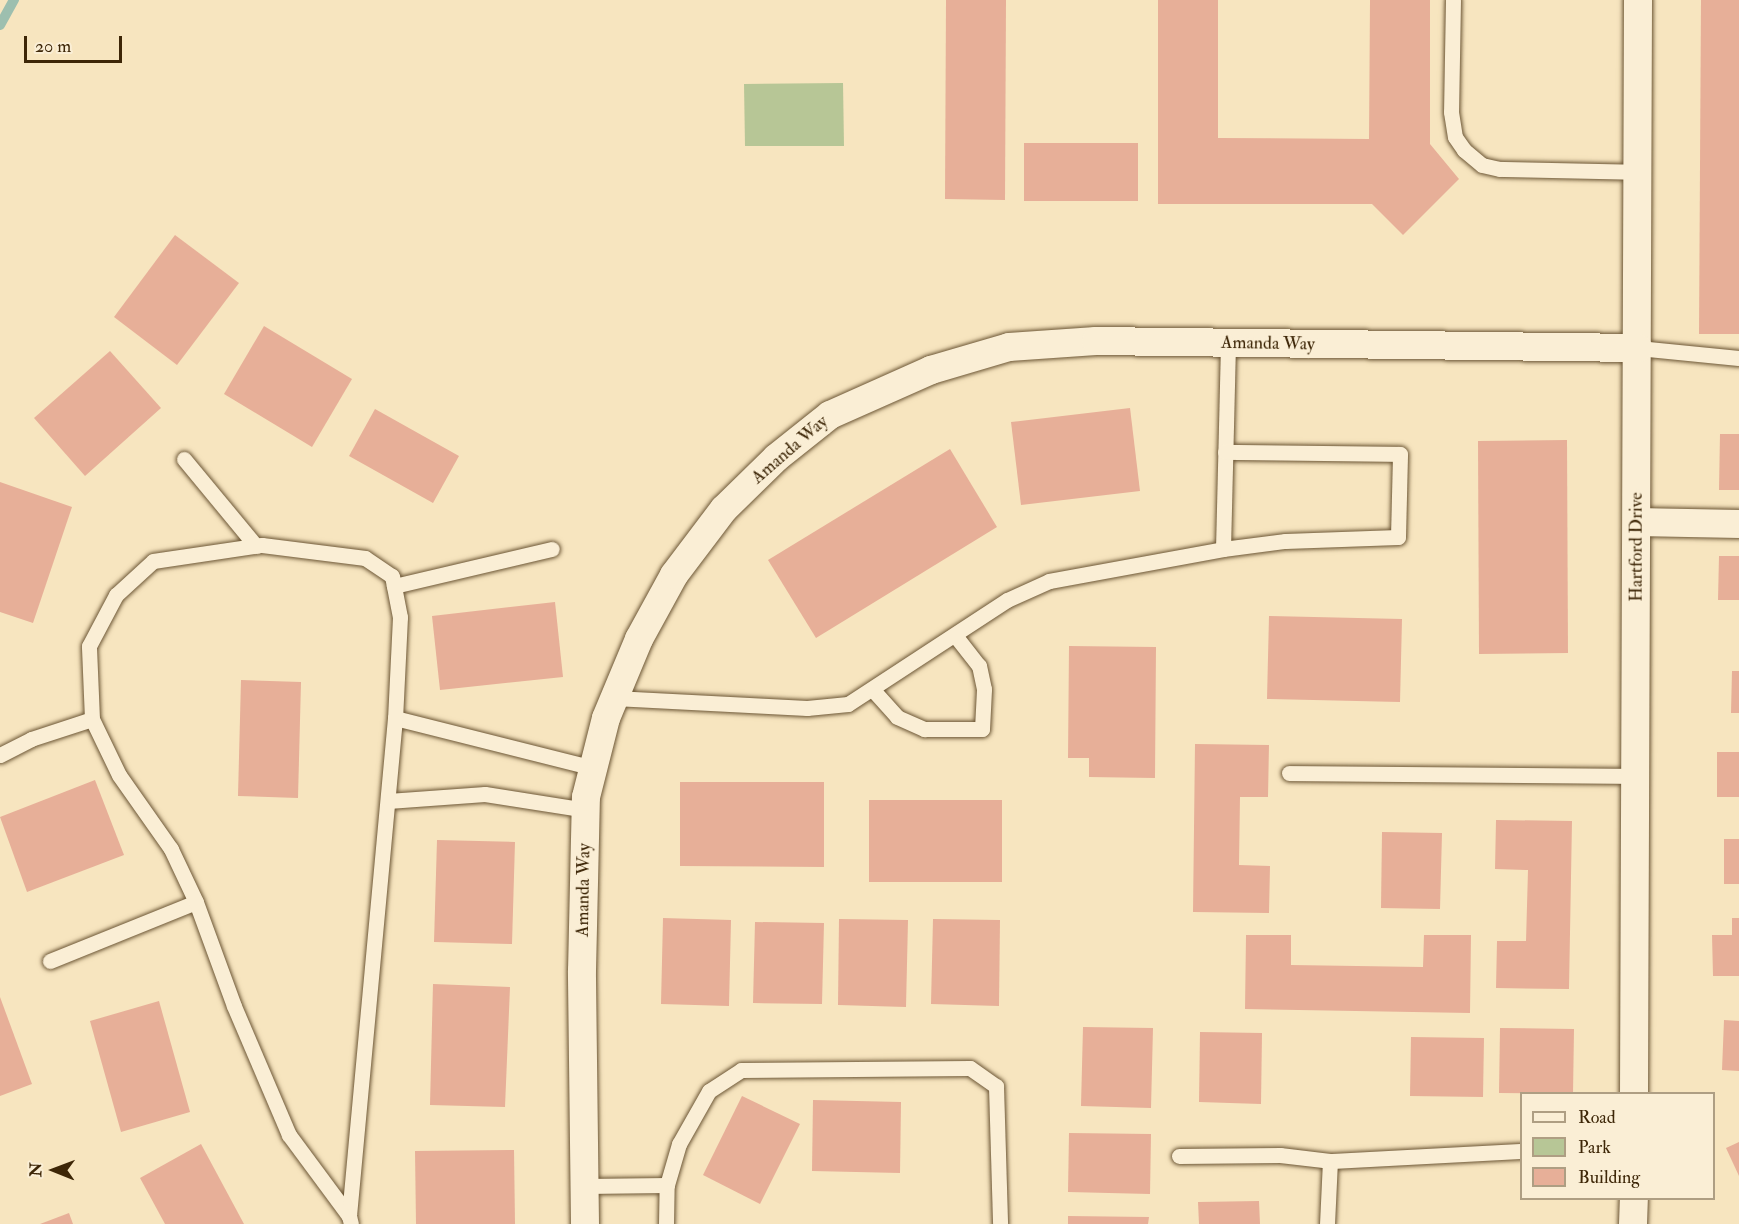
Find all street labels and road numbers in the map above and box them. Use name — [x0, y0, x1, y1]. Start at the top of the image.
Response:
street label: Amanda Way — [1221, 332, 1315, 356]
street label: Amanda Way — [747, 411, 833, 489]
street label: Hartford Drive — [1626, 492, 1648, 602]
street label: Amanda Way — [572, 843, 596, 937]

